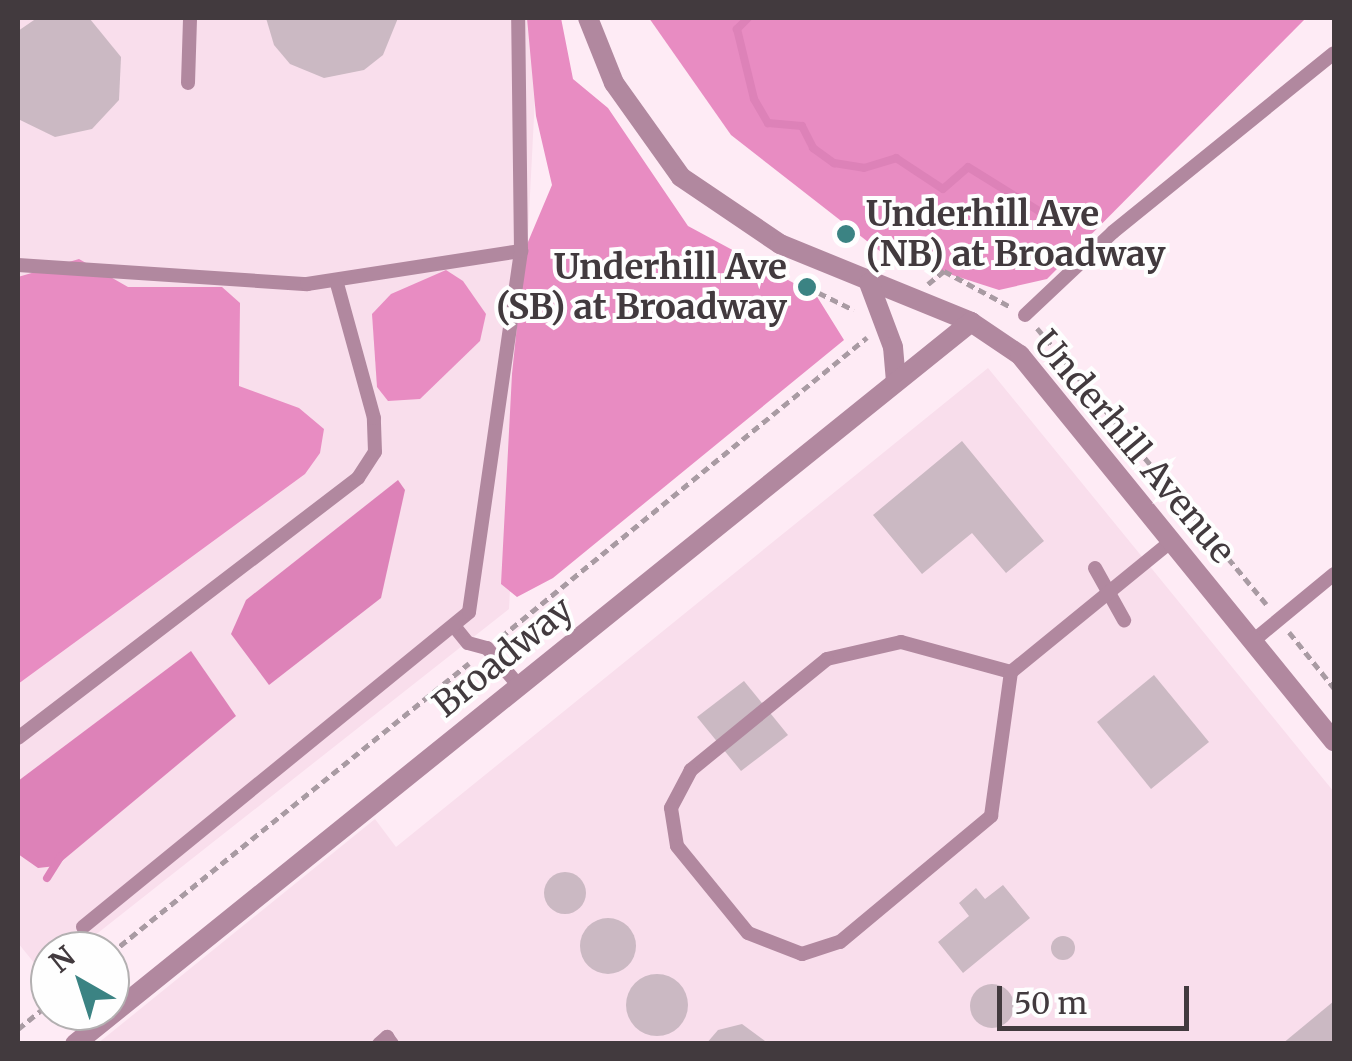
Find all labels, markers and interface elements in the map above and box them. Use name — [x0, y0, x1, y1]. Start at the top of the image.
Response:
place label: Underhill Ave (NB) at Broadway — [866, 193, 1166, 275]
marker: Underhill Ave (NB) at Broadway — [835, 223, 857, 245]
place label: Underhill Ave (SB) at Broadway — [496, 246, 787, 328]
marker: Underhill Ave (SB) at Broadway — [796, 276, 818, 298]
street label: Underhill Avenue — [1025, 322, 1243, 572]
street label: Broadway — [425, 588, 581, 726]
north arrow — [30, 931, 130, 1031]
text: N — [42, 938, 82, 980]
scale bar — [1002, 966, 1194, 1028]
text: 50 m — [1014, 984, 1087, 1022]

